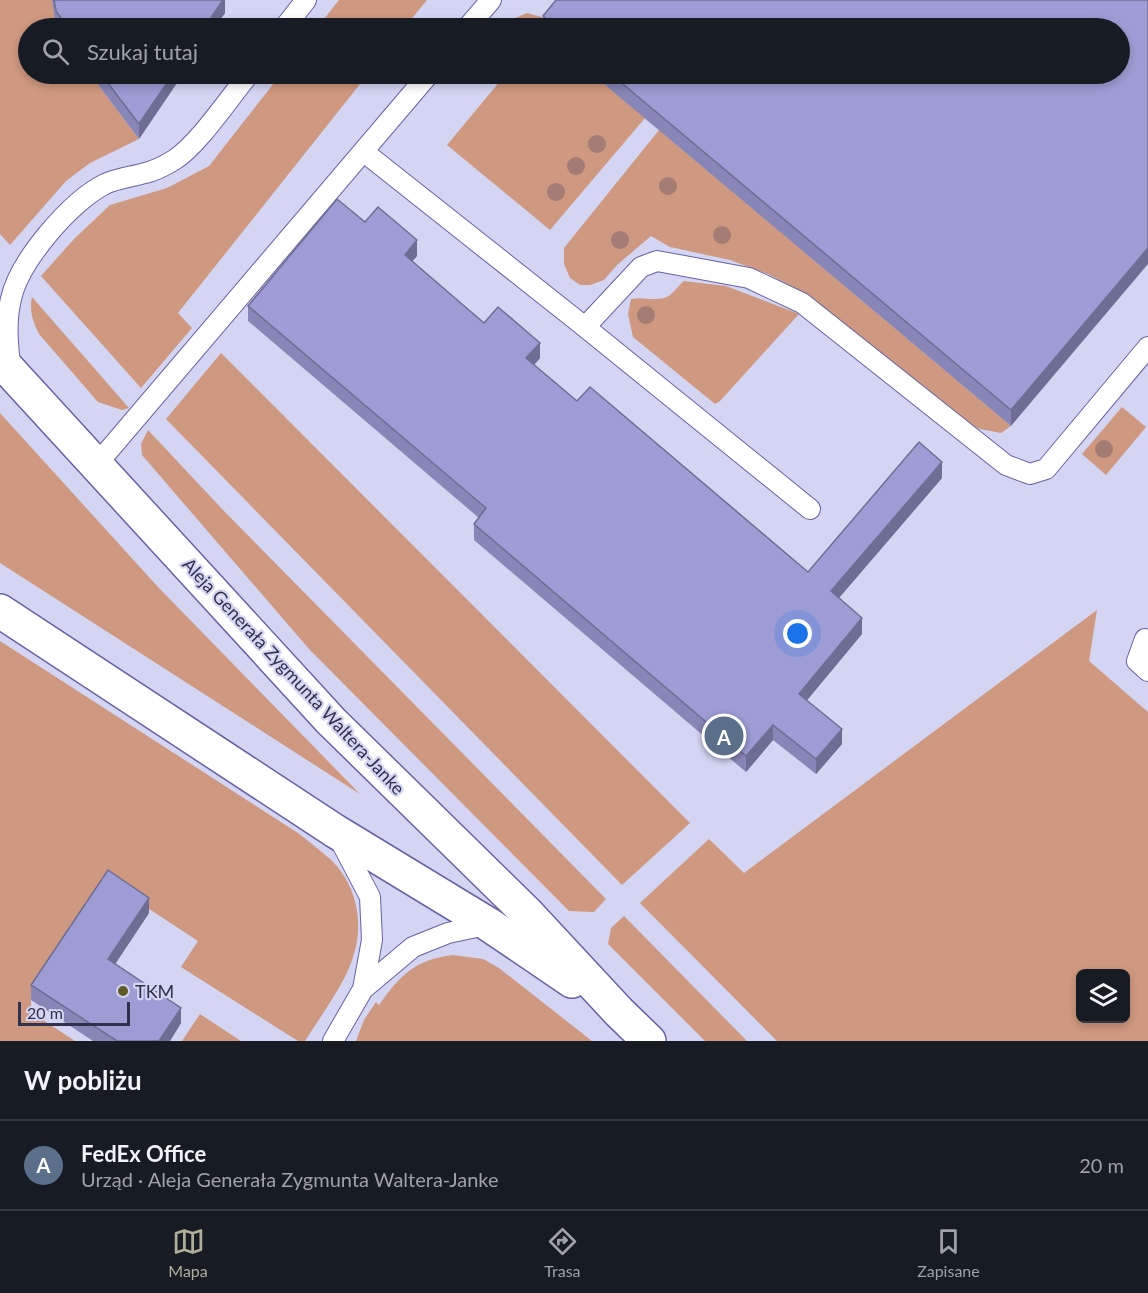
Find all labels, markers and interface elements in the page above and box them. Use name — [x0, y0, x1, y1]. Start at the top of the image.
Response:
search box — [18, 18, 1130, 84]
icon: search — [39, 35, 72, 68]
text: Szukaj tutaj — [87, 38, 198, 65]
street label: Aleja Generała Zygmunta Waltera-Janke — [178, 553, 410, 799]
your location — [783, 619, 812, 648]
pin: A — [704, 714, 744, 758]
map controls — [1076, 969, 1130, 1023]
button: layers — [1076, 969, 1130, 1023]
place label: TKM — [135, 980, 174, 1002]
marker: TKM — [116, 984, 130, 998]
scale bar — [18, 999, 130, 1026]
text: 20 m — [27, 1003, 63, 1022]
text: W pobliżu — [24, 1064, 142, 1096]
text: FedEx Office — [81, 1140, 206, 1167]
text: A — [37, 1153, 50, 1177]
text: 20 m — [1079, 1153, 1124, 1177]
text: Urząd · Aleja Generała Zygmunta Waltera-Janke — [81, 1167, 498, 1191]
tab: Mapa — [168, 1225, 208, 1280]
tab: Trasa — [544, 1225, 581, 1280]
tab: Zapisane — [917, 1225, 980, 1280]

